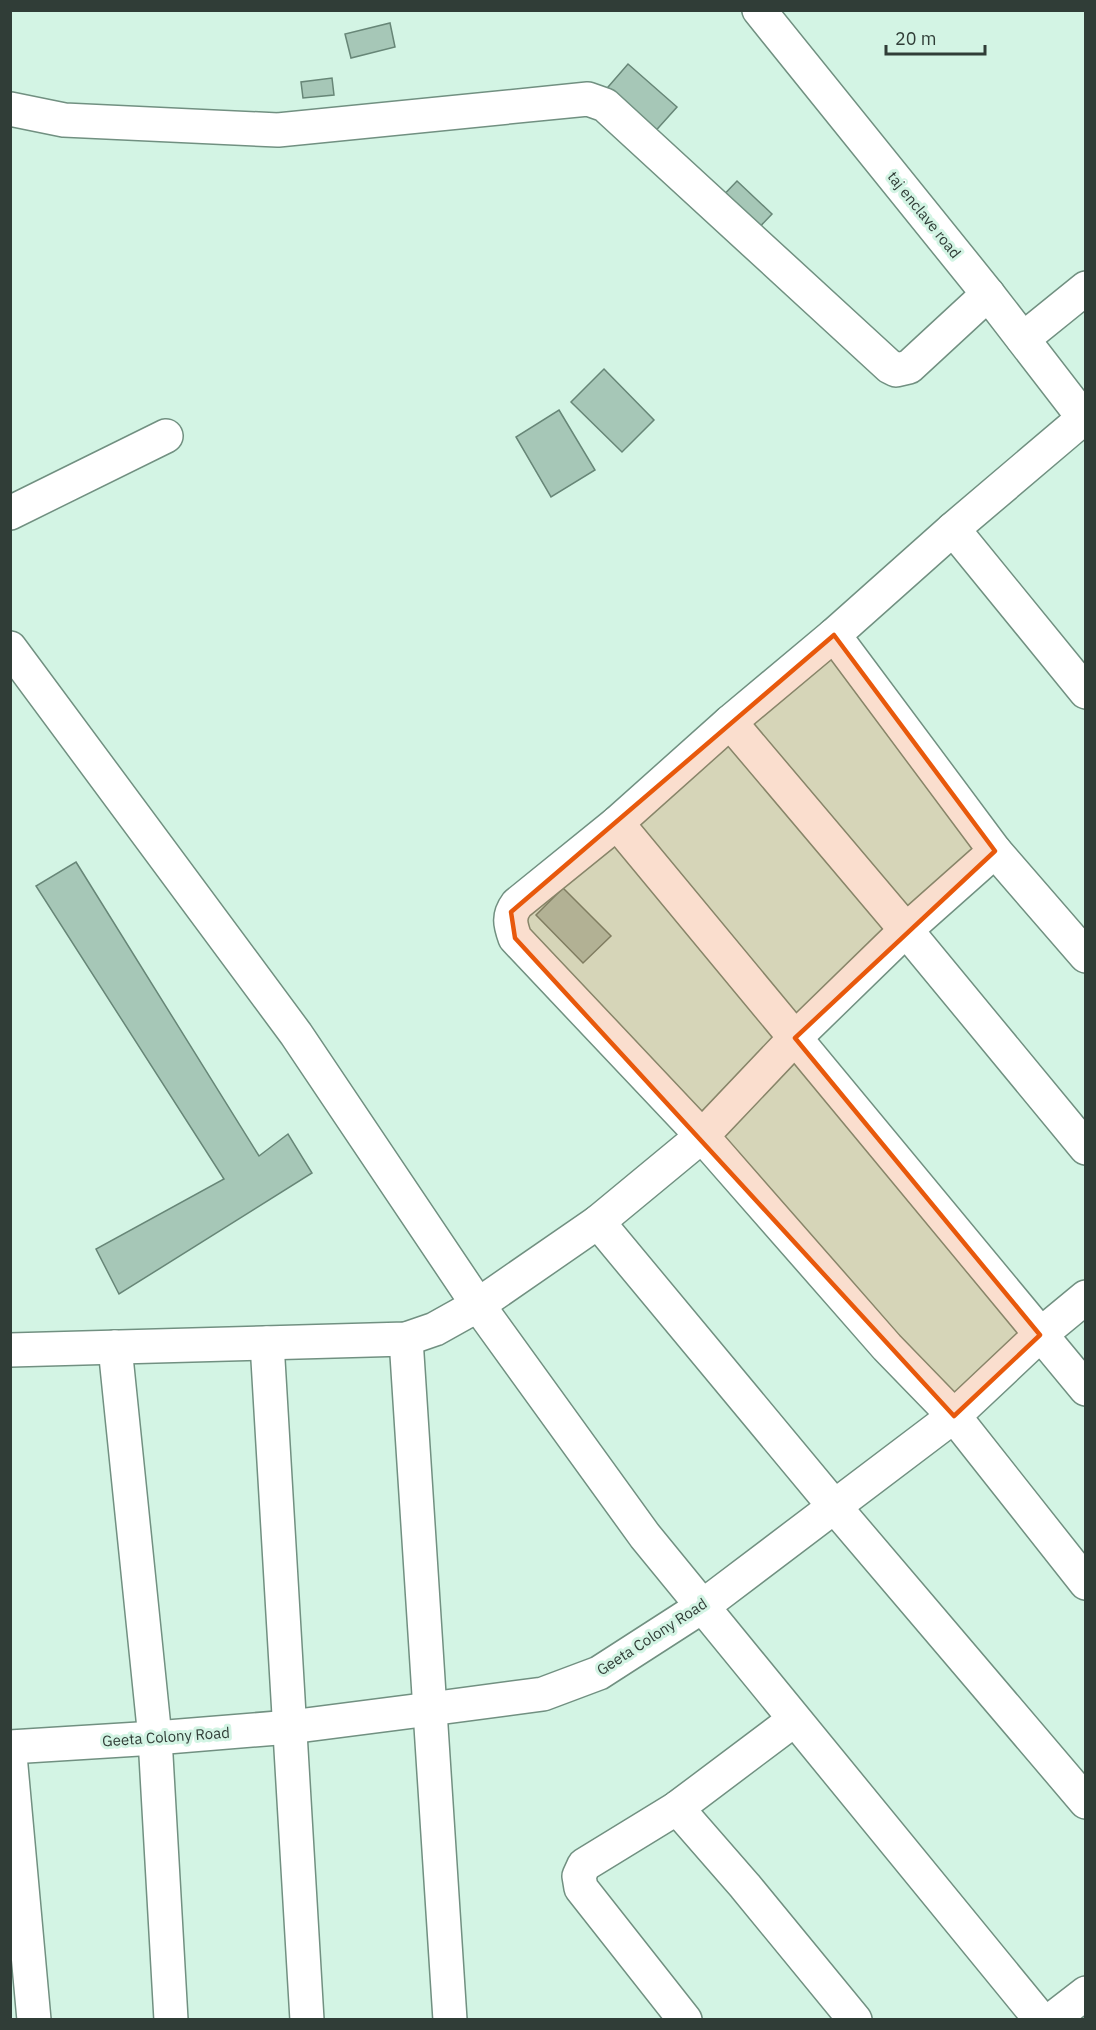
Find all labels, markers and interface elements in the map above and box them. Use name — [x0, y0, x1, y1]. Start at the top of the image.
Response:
scale bar — [886, 18, 985, 56]
text: 20 m — [895, 27, 937, 50]
street label: taj enclave road — [884, 167, 965, 262]
street label: Geeta Colony Road — [593, 1594, 711, 1679]
street label: Geeta Colony Road — [102, 1723, 230, 1750]

